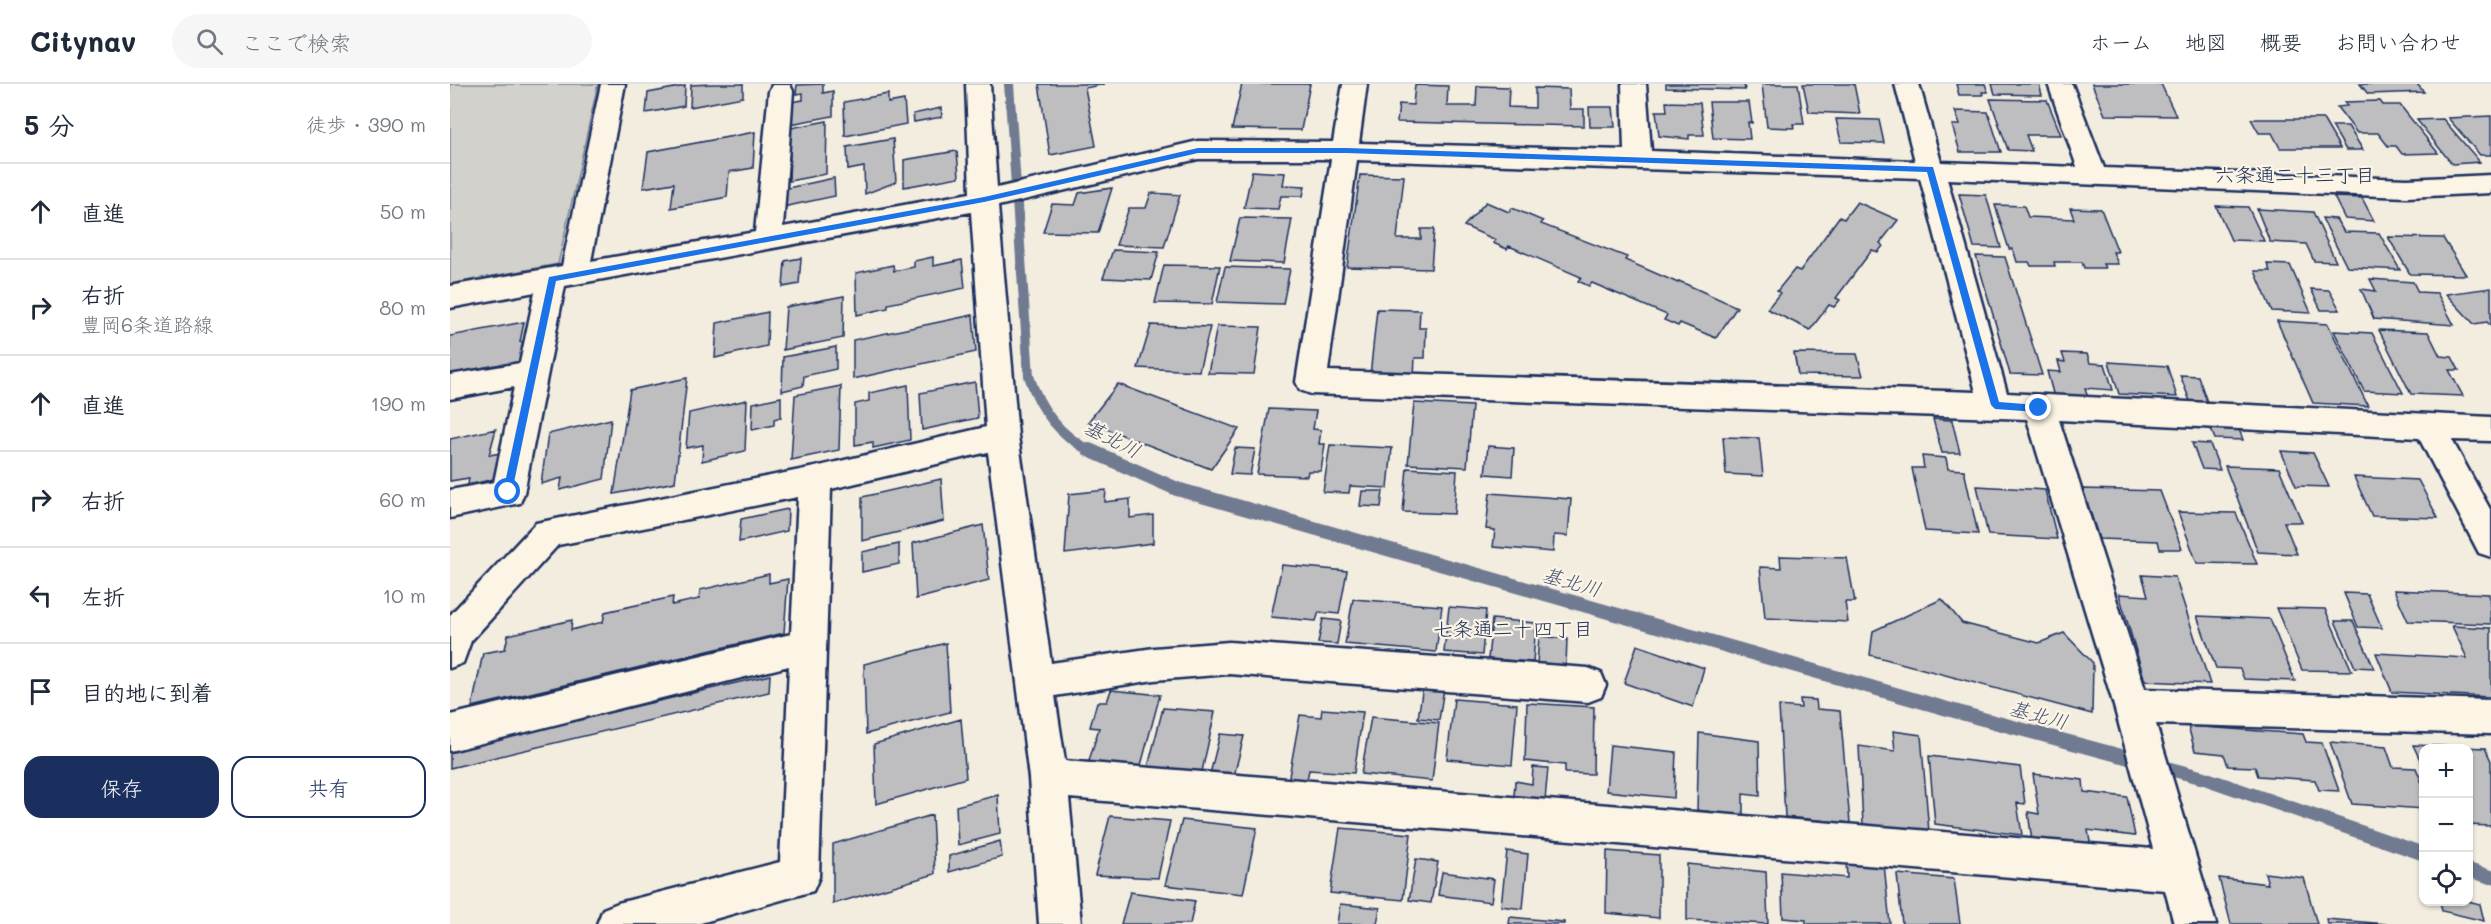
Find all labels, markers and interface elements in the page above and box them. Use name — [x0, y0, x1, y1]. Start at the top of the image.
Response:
search box — [172, 14, 592, 68]
text: Citynav — [30, 23, 136, 59]
icon: search — [193, 25, 226, 58]
text: ここで検索 — [241, 28, 351, 57]
text: ホーム — [2090, 28, 2152, 55]
text: 地図 — [2185, 28, 2227, 55]
text: 概要 — [2260, 28, 2302, 55]
text: お問い合わせ — [2335, 28, 2461, 55]
text: 5 分 — [24, 108, 75, 142]
text: 徒歩 · 390 m — [306, 111, 426, 137]
district label: 六条通二十三丁目 — [2215, 161, 2375, 187]
icon: ahead — [24, 195, 57, 228]
text: 直進 — [81, 198, 125, 227]
text: 50 m — [380, 198, 426, 224]
text: 右折 — [81, 280, 125, 309]
icon: right — [24, 291, 57, 324]
text: 80 m — [379, 294, 426, 320]
text: 豊岡6条道路線 — [81, 311, 213, 337]
icon: ahead — [24, 387, 57, 420]
text: 直進 — [81, 390, 125, 419]
text: 190 m — [371, 390, 426, 416]
route end — [2025, 394, 2051, 420]
water label: 基北川 — [1080, 413, 1146, 463]
route start — [494, 478, 520, 504]
icon: right — [24, 483, 57, 516]
text: 右折 — [81, 486, 125, 515]
text: 60 m — [379, 486, 426, 512]
water label: 基北川 — [1540, 560, 1604, 602]
icon: left — [24, 579, 57, 612]
text: 左折 — [81, 582, 125, 611]
text: 10 m — [382, 582, 426, 608]
district label: 七条通二十四丁目 — [1433, 615, 1593, 641]
icon: arrive — [24, 675, 57, 708]
text: 目的地に到着 — [81, 678, 213, 707]
water label: 基北川 — [2007, 694, 2071, 734]
map controls — [2419, 744, 2473, 906]
button: + — [2419, 744, 2473, 798]
button: 保存 — [24, 756, 219, 818]
button: 共有 — [231, 756, 426, 818]
button: − — [2419, 798, 2473, 852]
button: locate — [2419, 852, 2473, 906]

